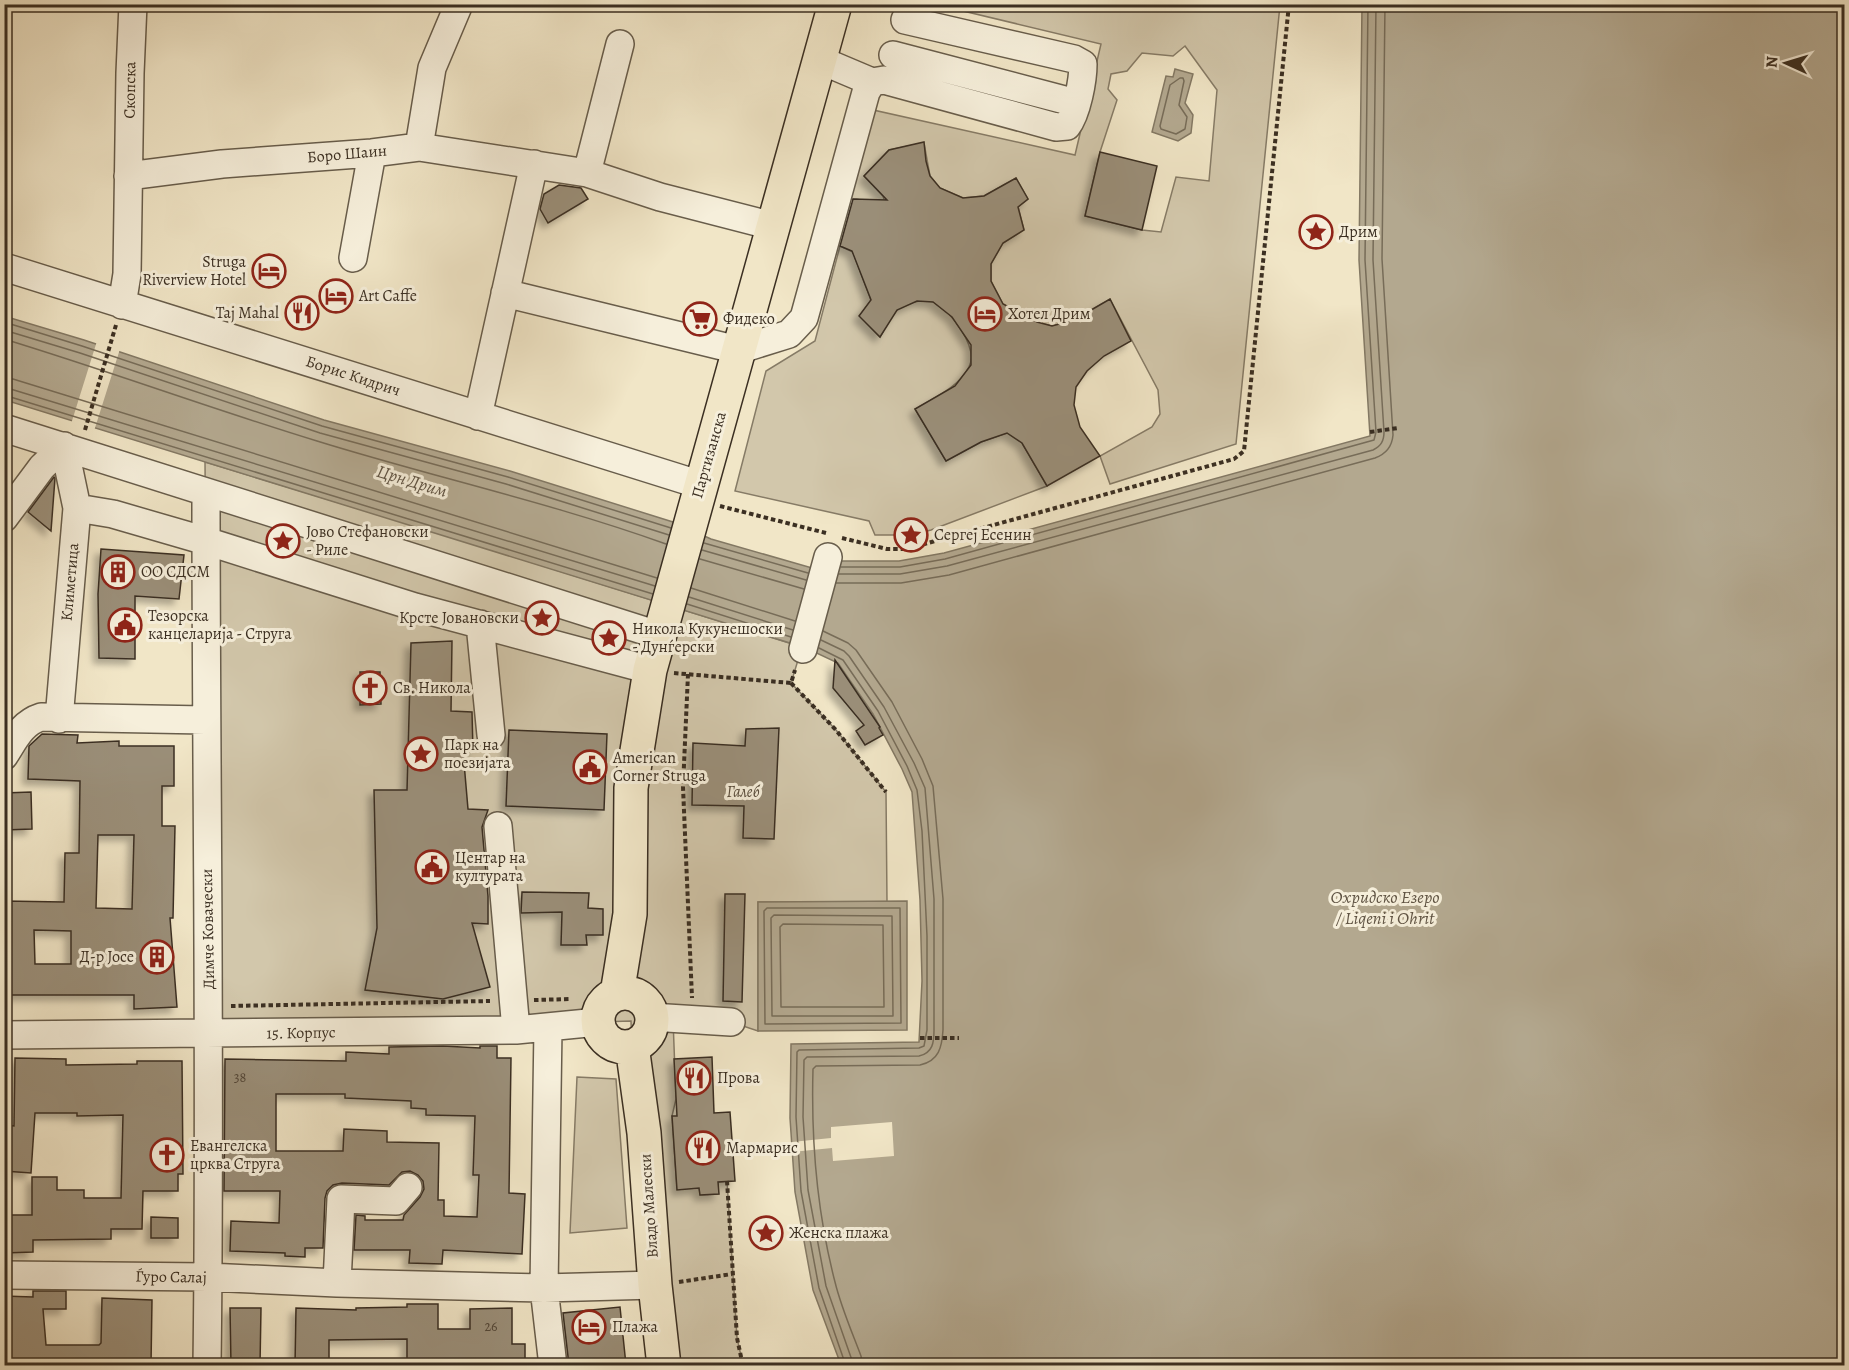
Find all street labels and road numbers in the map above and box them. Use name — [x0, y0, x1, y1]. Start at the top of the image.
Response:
street label: Скопска — [119, 61, 142, 119]
street label: Боро Шаин — [306, 140, 388, 168]
street label: Борис Кидрич — [303, 350, 403, 402]
street label: Партизанска — [686, 409, 732, 501]
street label: Климетица — [56, 541, 84, 622]
street label: Димче Ковачески — [196, 868, 220, 990]
street label: 15. Корпус — [266, 1021, 336, 1045]
street label: Владо Малески — [634, 1153, 664, 1259]
street label: Ѓуро Салај — [135, 1265, 207, 1289]

